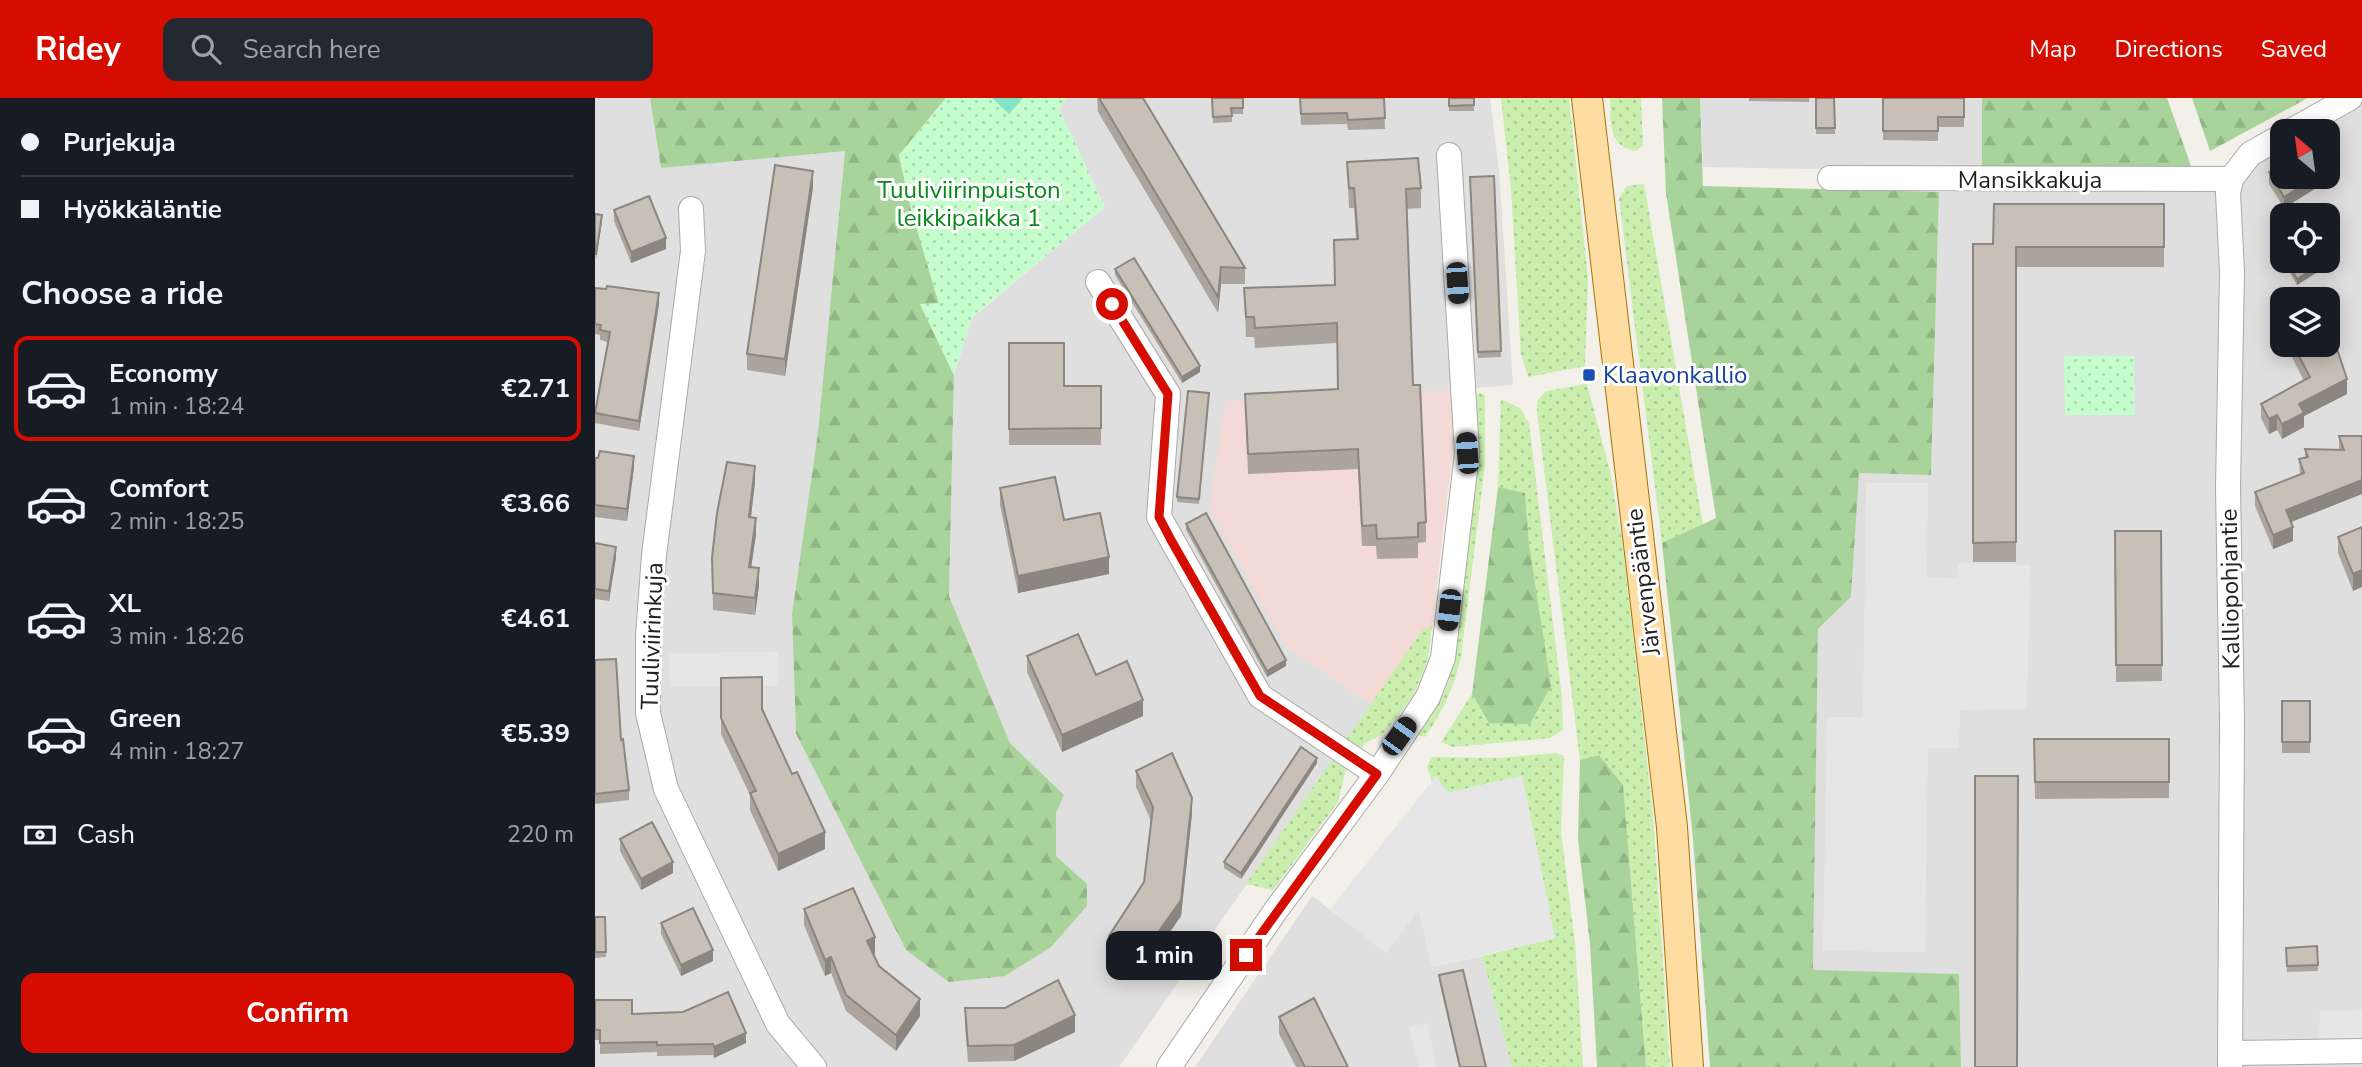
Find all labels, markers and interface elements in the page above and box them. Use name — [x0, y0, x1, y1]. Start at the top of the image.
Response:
search box — [163, 18, 653, 81]
text: Ridey — [35, 27, 121, 72]
icon: search — [187, 30, 225, 68]
text: Search here — [243, 32, 381, 67]
text: Map — [2029, 33, 2076, 65]
text: Directions — [2114, 33, 2223, 65]
text: Saved — [2261, 33, 2327, 65]
north arrow — [2270, 119, 2340, 189]
map controls — [2270, 119, 2340, 357]
text: Purjekuja — [63, 125, 176, 160]
street label: Mansikkakuja — [1958, 164, 2102, 196]
park label: Tuuliviirinpuiston leikkipaikka 1 — [877, 174, 1061, 234]
text: Hyökkäläntie — [63, 192, 222, 227]
button: locate — [2270, 203, 2340, 273]
car — [1446, 261, 1469, 305]
text: Choose a ride — [21, 272, 223, 315]
button: layers — [2270, 287, 2340, 357]
route start — [1096, 288, 1128, 320]
text: Economy — [109, 356, 218, 391]
icon: car — [25, 357, 88, 420]
place label: Klaavonkallio — [1603, 359, 1747, 391]
marker: Klaavonkallio — [1581, 367, 1597, 383]
text: €2.71 — [501, 371, 570, 406]
text: 1 min · 18:24 — [109, 391, 244, 422]
car — [1456, 431, 1479, 475]
text: Comfort — [109, 471, 209, 506]
icon: car — [25, 472, 88, 535]
text: €3.66 — [501, 486, 570, 521]
text: 2 min · 18:25 — [109, 506, 244, 537]
street label: Järvenpääntie — [1618, 507, 1668, 658]
street label: Kalliopohjantie — [2213, 508, 2247, 670]
street label: Tuuliviirinkuja — [633, 562, 671, 710]
text: XL — [109, 586, 141, 621]
icon: car — [25, 587, 88, 650]
car — [1437, 588, 1462, 632]
text: €4.61 — [501, 601, 570, 636]
text: 3 min · 18:26 — [109, 621, 244, 652]
text: Green — [109, 701, 182, 736]
icon: car — [25, 702, 88, 765]
car — [1379, 713, 1420, 759]
text: €5.39 — [501, 716, 570, 751]
text: 4 min · 18:27 — [109, 736, 244, 767]
icon: cash — [21, 816, 59, 854]
text: Cash — [77, 817, 135, 852]
text: 220 m — [507, 819, 574, 850]
callout: 1 min — [1106, 930, 1221, 980]
route end — [1230, 939, 1262, 971]
text: 1 min — [1134, 940, 1194, 971]
button: Confirm — [21, 973, 574, 1053]

